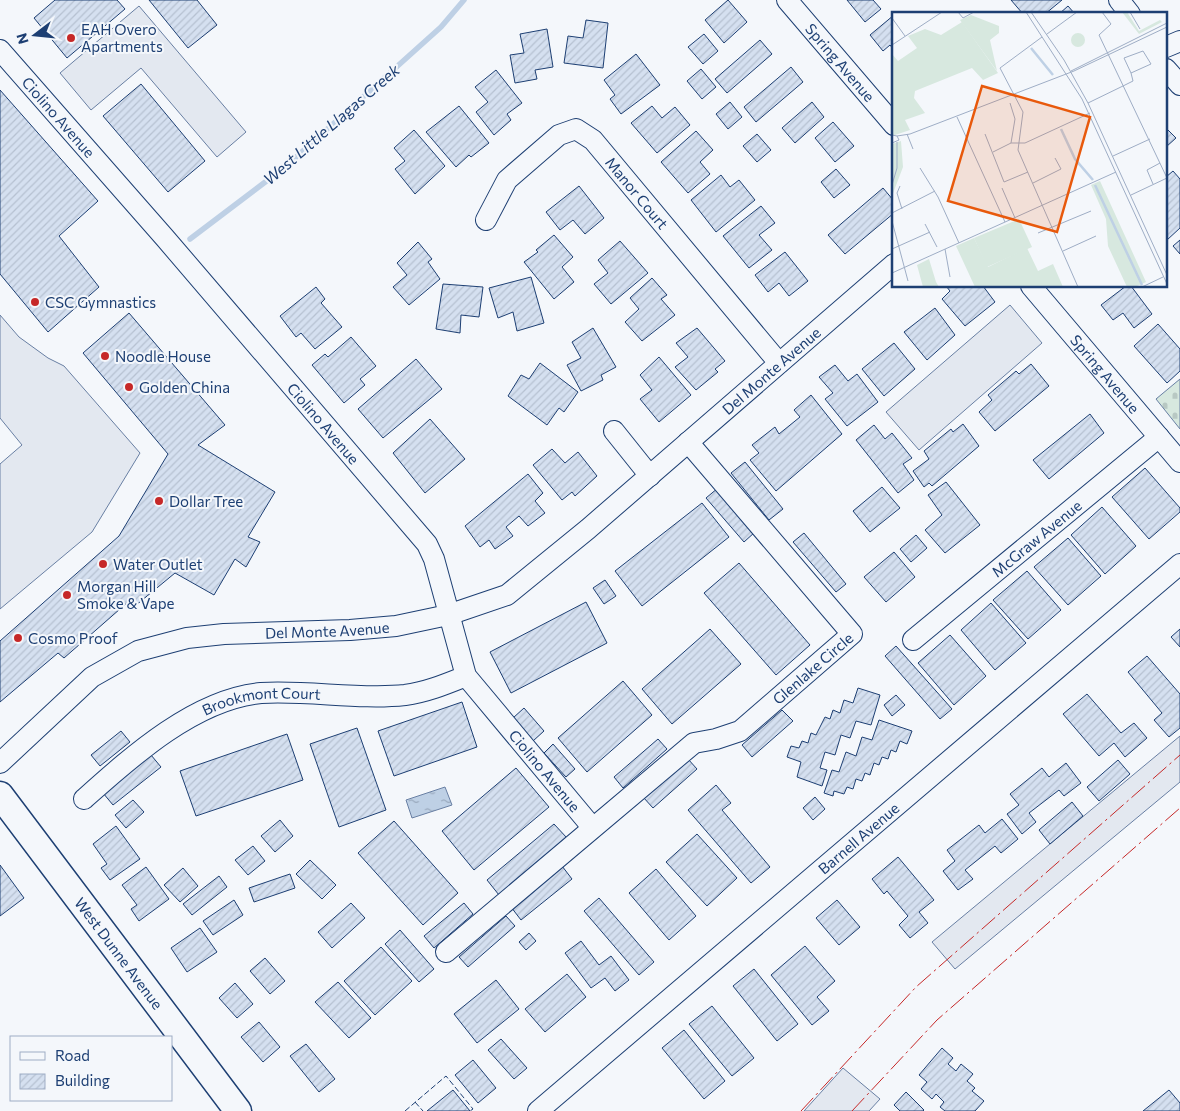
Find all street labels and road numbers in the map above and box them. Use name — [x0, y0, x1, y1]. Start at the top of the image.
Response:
street label: Spring Avenue — [802, 20, 879, 105]
street label: Ciolino Avenue — [19, 73, 99, 161]
street label: Manor Court — [602, 153, 672, 232]
street label: Del Monte Avenue — [718, 323, 824, 418]
street label: Spring Avenue — [1067, 331, 1144, 417]
street label: Ciolino Avenue — [284, 379, 363, 468]
street label: McGraw Avenue — [988, 496, 1085, 581]
street label: Del Monte Avenue — [265, 618, 390, 642]
street label: Glenlake Circle — [769, 628, 857, 708]
street label: Brookmont Court — [199, 683, 321, 719]
street label: Ciolino Avenue — [506, 726, 584, 815]
street label: Barnell Avenue — [814, 798, 903, 877]
street label: West Dunne Avenue — [71, 894, 167, 1013]

